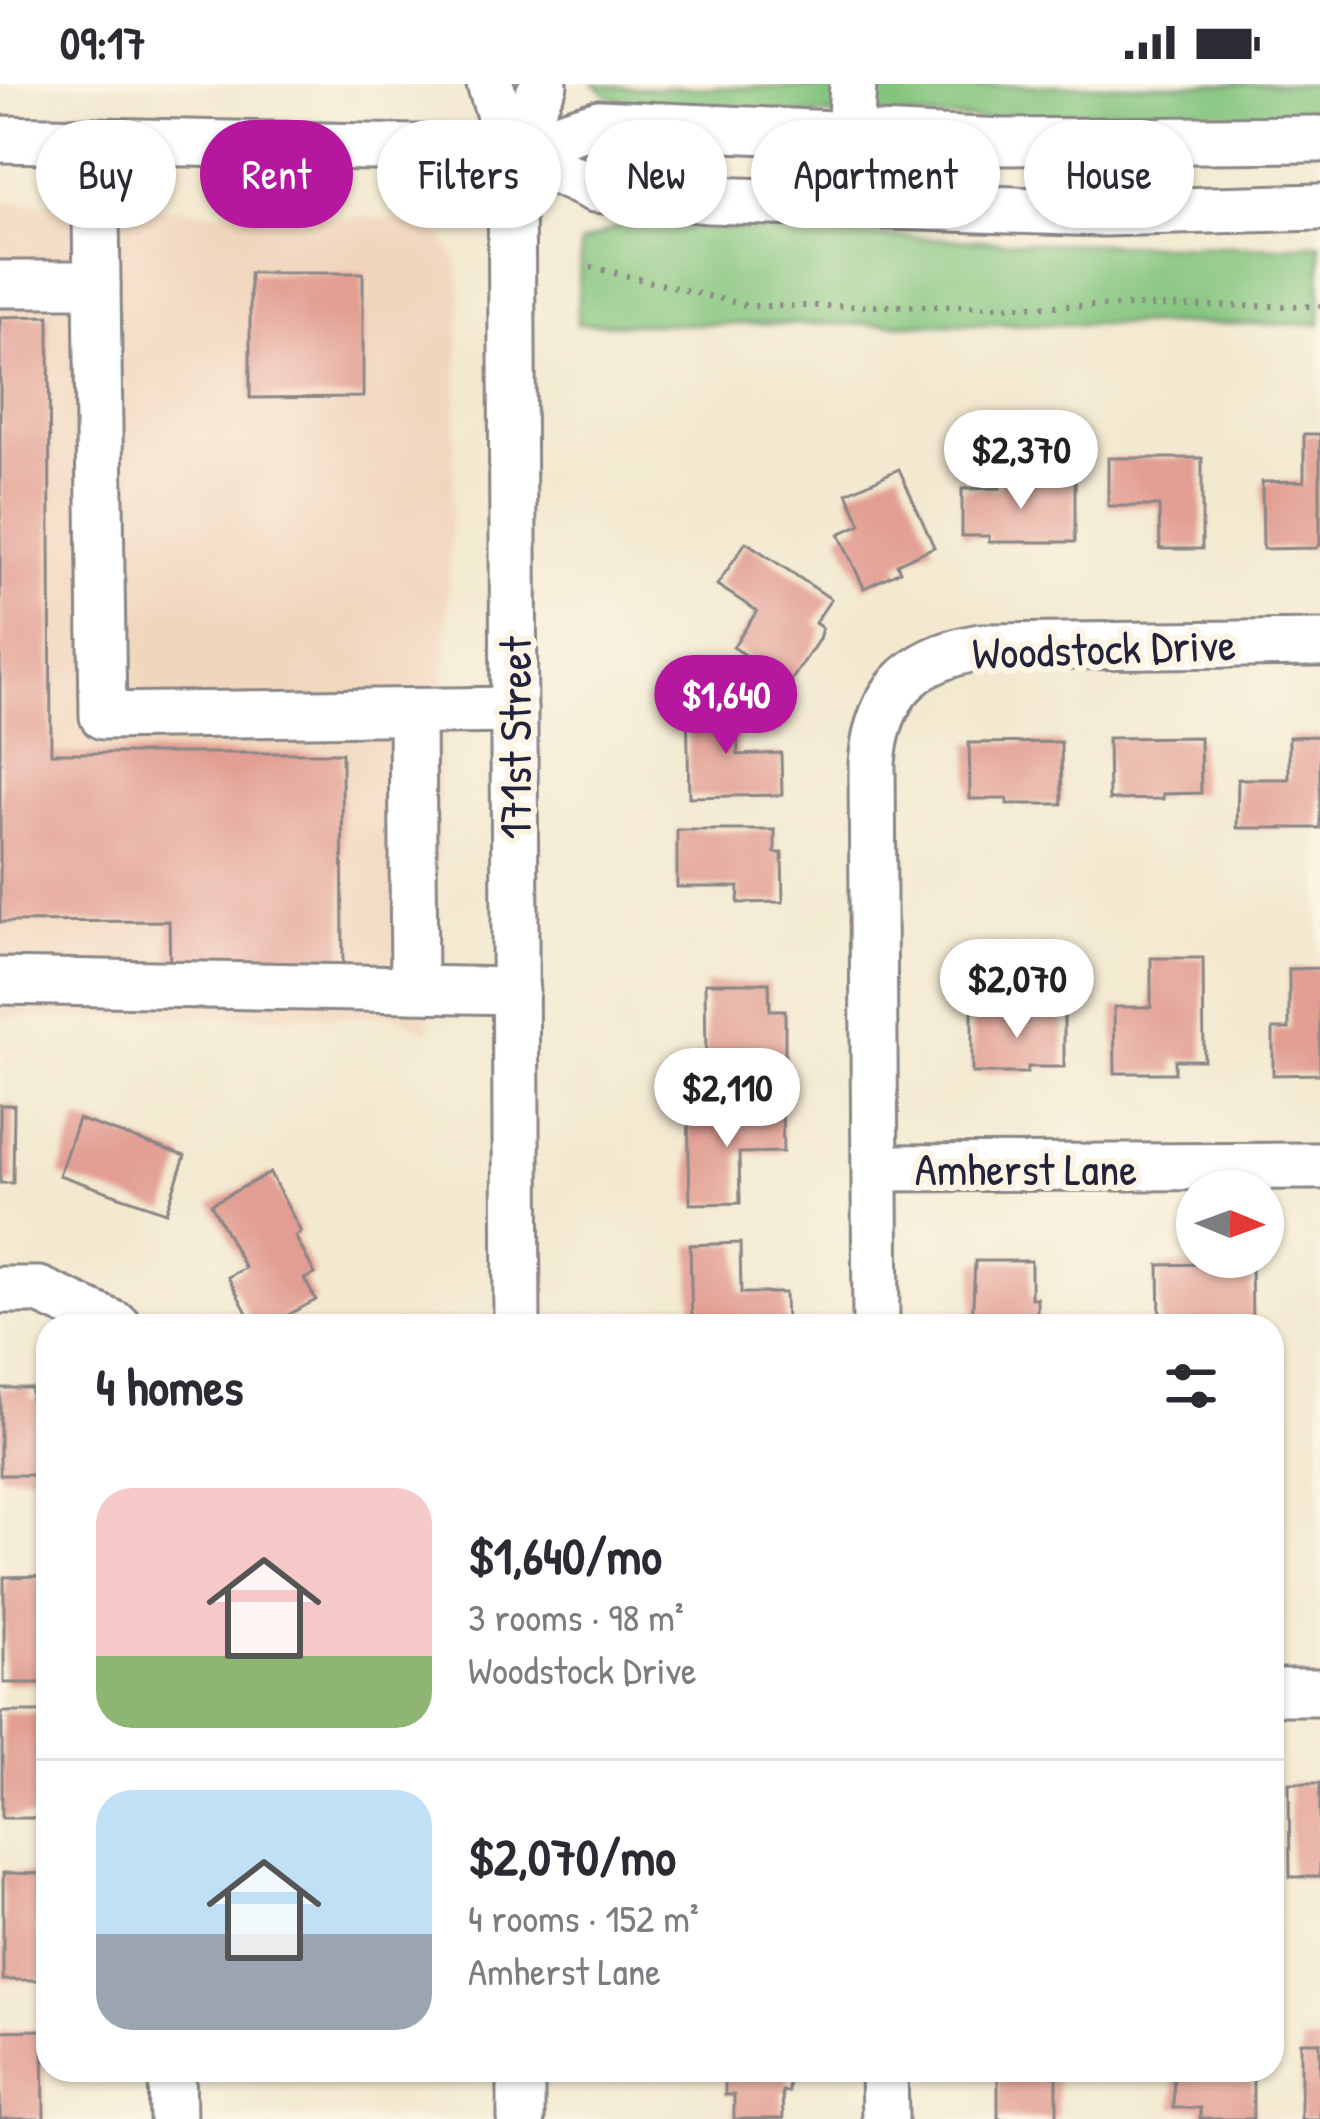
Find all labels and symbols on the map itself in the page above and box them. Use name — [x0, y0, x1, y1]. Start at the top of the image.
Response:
pin: $2,370 — [923, 410, 1119, 512]
street label: Woodstock Drive — [971, 613, 1237, 683]
street label: 171st Street — [484, 636, 545, 839]
pin: $1,640 — [628, 655, 824, 757]
pin: $2,070 — [919, 939, 1115, 1041]
pin: $2,110 — [629, 1048, 825, 1150]
street label: Amherst Lane — [915, 1138, 1137, 1199]
north arrow — [1176, 1170, 1284, 1278]

